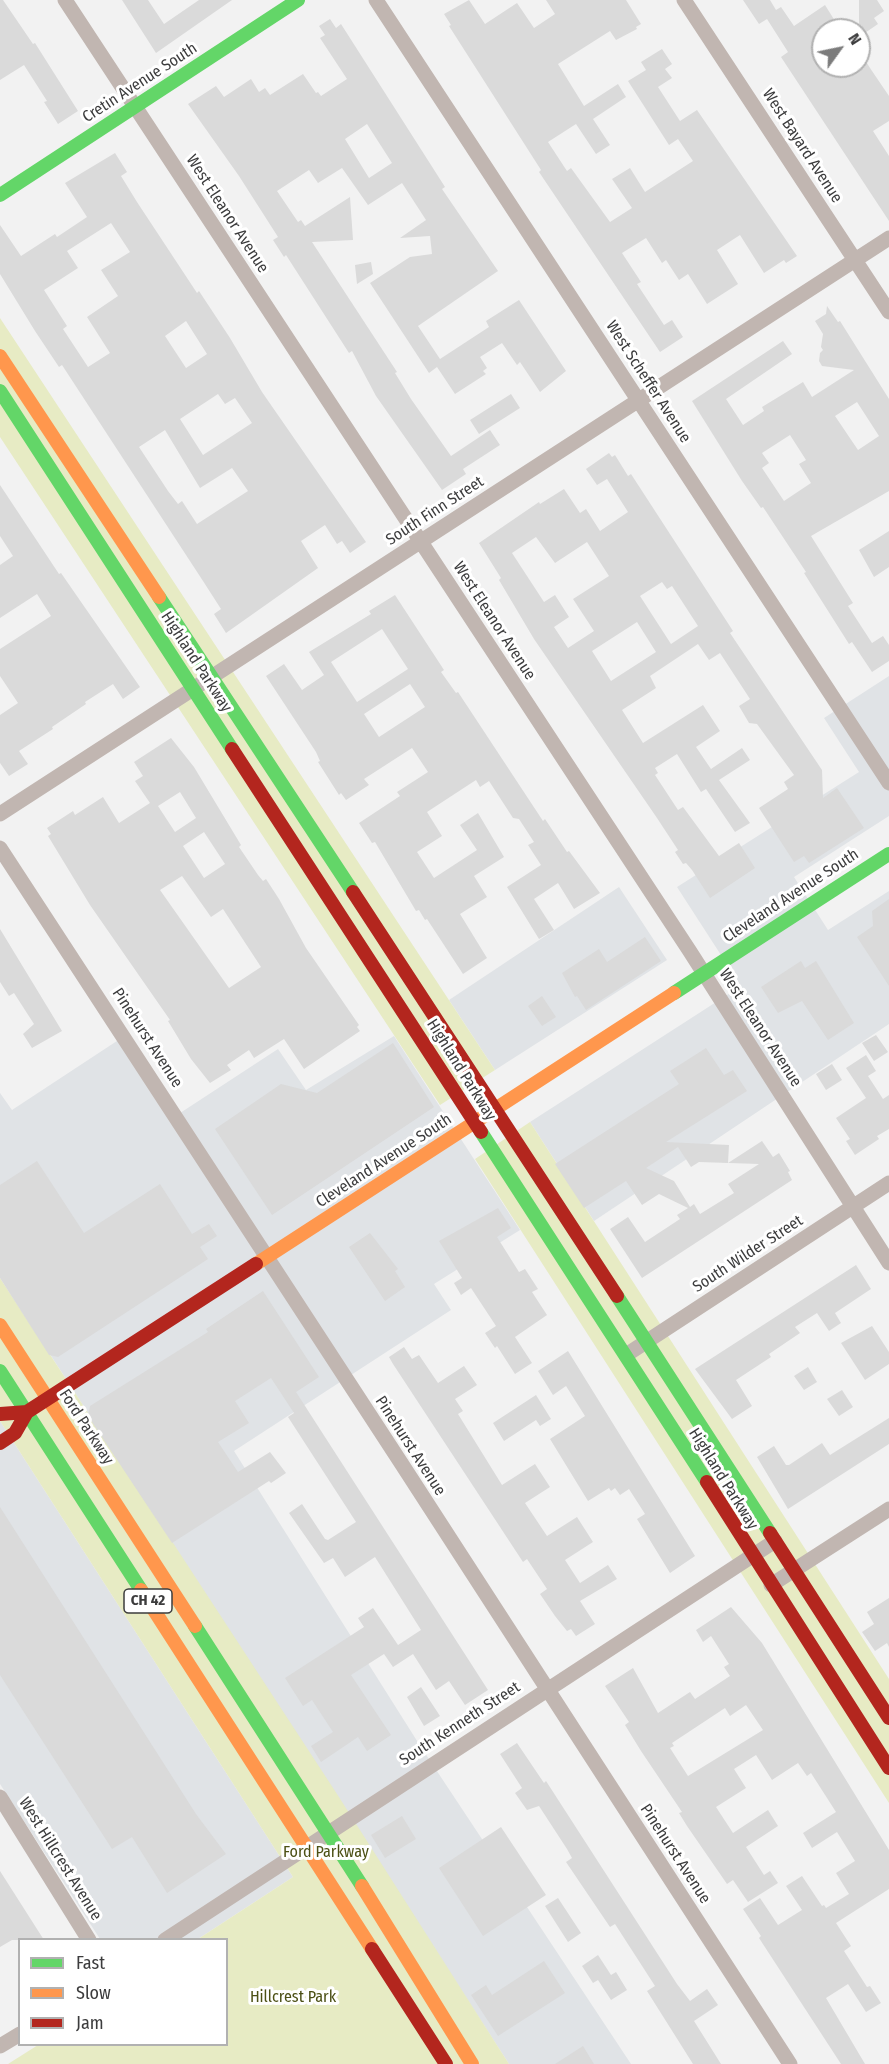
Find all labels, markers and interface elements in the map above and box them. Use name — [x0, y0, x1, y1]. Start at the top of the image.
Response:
north arrow — [811, 18, 871, 78]
text: N — [844, 30, 865, 48]
street label: Cretin Avenue South — [79, 39, 201, 127]
street label: West Bayard Avenue — [758, 85, 846, 207]
street label: West Eleanor Avenue — [182, 151, 272, 277]
street label: West Scheffer Avenue — [601, 317, 695, 447]
street label: South Finn Street — [383, 472, 487, 550]
street label: West Eleanor Avenue — [449, 558, 539, 684]
street label: Highland Parkway — [156, 608, 236, 716]
street label: Cleveland Avenue South — [720, 845, 862, 947]
street label: West Eleanor Avenue — [715, 965, 805, 1091]
street label: Pinehurst Avenue — [108, 985, 186, 1091]
street label: Highland Parkway — [422, 1016, 500, 1124]
street label: Cleveland Avenue South — [313, 1110, 455, 1212]
street label: South Wilder Street — [689, 1211, 807, 1297]
street label: Ford Parkway — [55, 1386, 117, 1468]
street label: Pinehurst Avenue — [371, 1393, 449, 1499]
street label: Highland Parkway — [684, 1425, 762, 1533]
road number: CH 42 — [124, 1589, 172, 1613]
street label: South Kenneth Street — [396, 1678, 524, 1770]
street label: West Hillcrest Avenue — [14, 1794, 106, 1924]
street label: Pinehurst Avenue — [636, 1801, 714, 1907]
park label: Ford Parkway — [283, 1843, 369, 1863]
legend — [18, 1938, 228, 2046]
text: Fast — [76, 1952, 105, 1974]
text: Slow — [76, 1982, 111, 2004]
park label: Hillcrest Park — [250, 1988, 336, 2008]
text: Jam — [76, 2012, 104, 2034]

